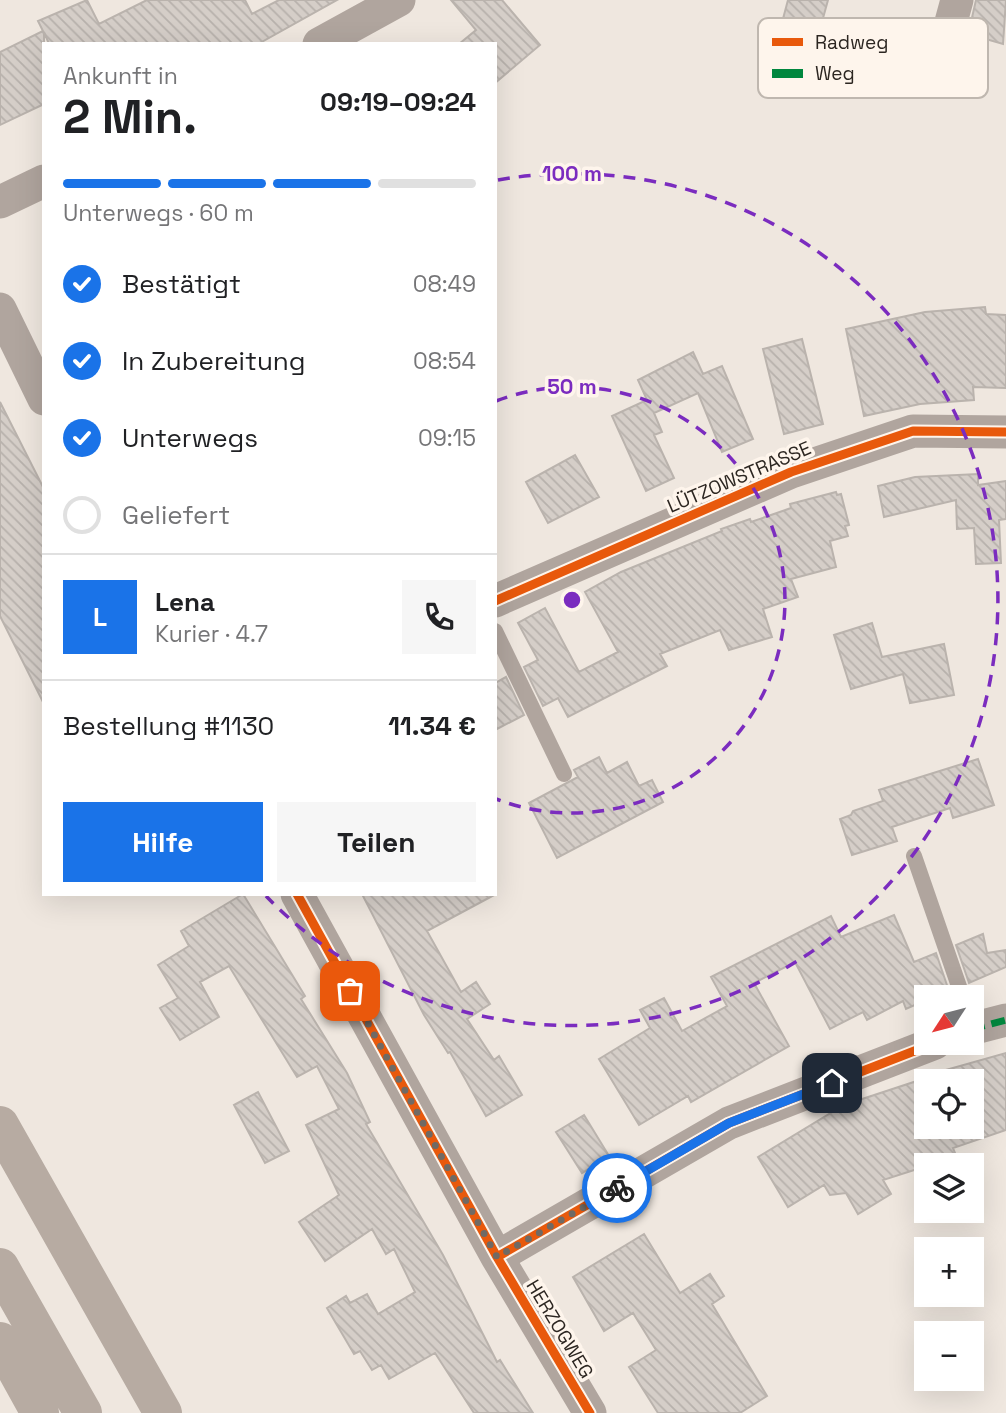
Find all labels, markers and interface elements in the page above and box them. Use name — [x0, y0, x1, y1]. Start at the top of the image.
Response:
legend — [758, 18, 988, 98]
text: Radweg — [815, 30, 888, 55]
text: Ankunft in — [63, 61, 178, 91]
text: Weg — [815, 61, 855, 86]
text: 09:19–09:24 — [320, 85, 476, 119]
text: 2 Min. — [63, 88, 197, 146]
text: 100 m — [542, 160, 602, 187]
text: Unterwegs · 60 m — [63, 198, 254, 228]
icon: check — [63, 265, 101, 303]
text: Bestätigt — [122, 267, 241, 301]
text: 08:49 — [413, 269, 476, 299]
icon: check — [63, 342, 101, 380]
text: In Zubereitung — [122, 344, 306, 378]
text: 08:54 — [413, 346, 476, 376]
text: 50 m — [547, 373, 597, 400]
icon: check — [63, 419, 101, 457]
text: Unterwegs — [122, 421, 258, 455]
text: 09:15 — [418, 423, 476, 453]
street label: LÜTZOWSTRASSE — [663, 435, 815, 519]
text: Geliefert — [122, 498, 230, 532]
button: phone — [402, 580, 476, 654]
text: Lena — [155, 585, 215, 619]
centre of rings — [560, 588, 584, 612]
text: L — [93, 600, 107, 634]
text: Kurier · 4.7 — [155, 619, 268, 649]
text: Bestellung #1130 — [63, 709, 274, 743]
text: 11.34 € — [388, 709, 476, 743]
button: Hilfe — [63, 802, 263, 882]
button: Teilen — [277, 802, 476, 882]
pin — [320, 961, 380, 1021]
icon: bag — [331, 972, 369, 1010]
north arrow — [914, 985, 984, 1055]
map controls — [914, 985, 984, 1391]
pin — [802, 1053, 862, 1113]
icon: home — [813, 1064, 851, 1102]
button: locate — [914, 1069, 984, 1139]
courier — [582, 1153, 652, 1223]
button: layers — [914, 1153, 984, 1223]
icon: bike — [598, 1169, 636, 1207]
button: + — [914, 1237, 984, 1307]
street label: HERZOGWEG — [521, 1275, 599, 1383]
button: − — [914, 1321, 984, 1391]

